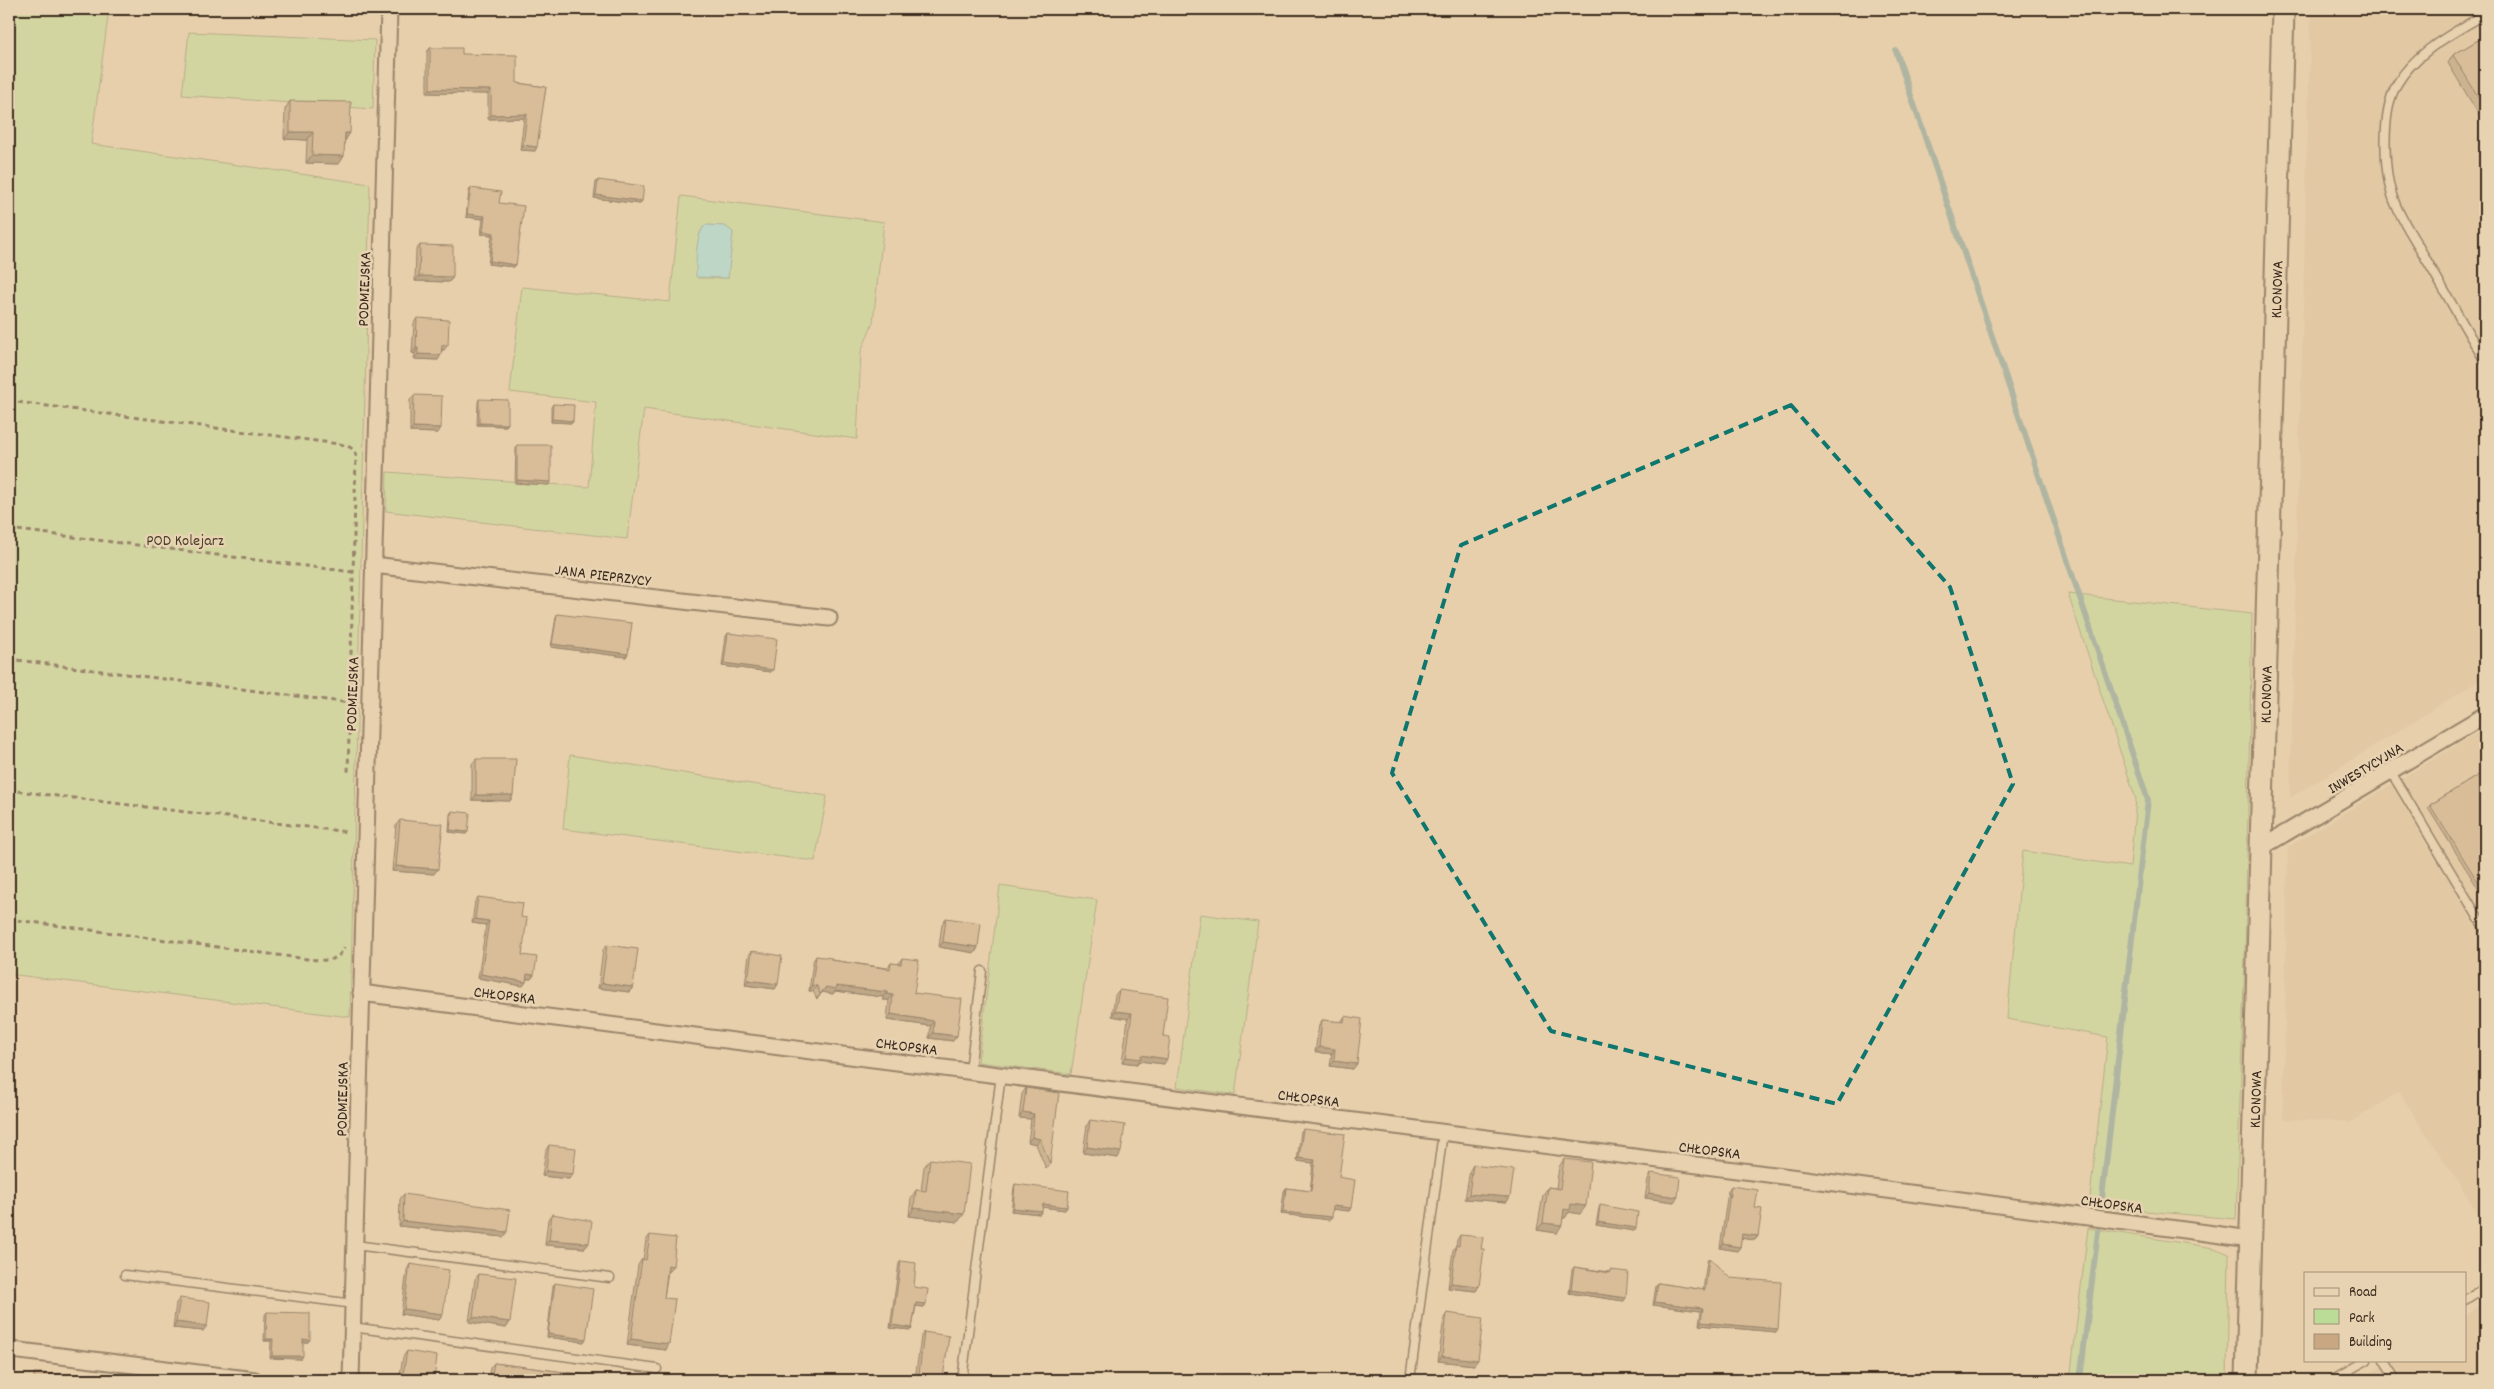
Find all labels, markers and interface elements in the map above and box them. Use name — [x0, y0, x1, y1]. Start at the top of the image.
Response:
street label: PODMIEJSKA — [353, 251, 378, 327]
street label: KLONOWA — [2266, 260, 2290, 319]
park label: POD Kolejarz — [146, 530, 224, 553]
street label: JANA PIEPRZYCY — [554, 559, 653, 594]
street label: PODMIEJSKA — [341, 656, 366, 732]
street label: KLONOWA — [2255, 665, 2280, 724]
street label: INWESTYCYJNA — [2324, 737, 2409, 801]
street label: CHŁOPSKA — [472, 981, 537, 1012]
street label: CHŁOPSKA — [874, 1032, 939, 1063]
street label: PODMIEJSKA — [331, 1061, 356, 1137]
street label: KLONOWA — [2245, 1070, 2269, 1129]
street label: CHŁOPSKA — [1276, 1084, 1341, 1115]
street label: CHŁOPSKA — [1677, 1136, 1742, 1167]
street label: CHŁOPSKA — [2079, 1190, 2144, 1221]
legend — [2304, 1272, 2466, 1362]
text: Road — [2349, 1282, 2377, 1304]
text: Park — [2349, 1308, 2375, 1330]
text: Building — [2349, 1332, 2392, 1354]

